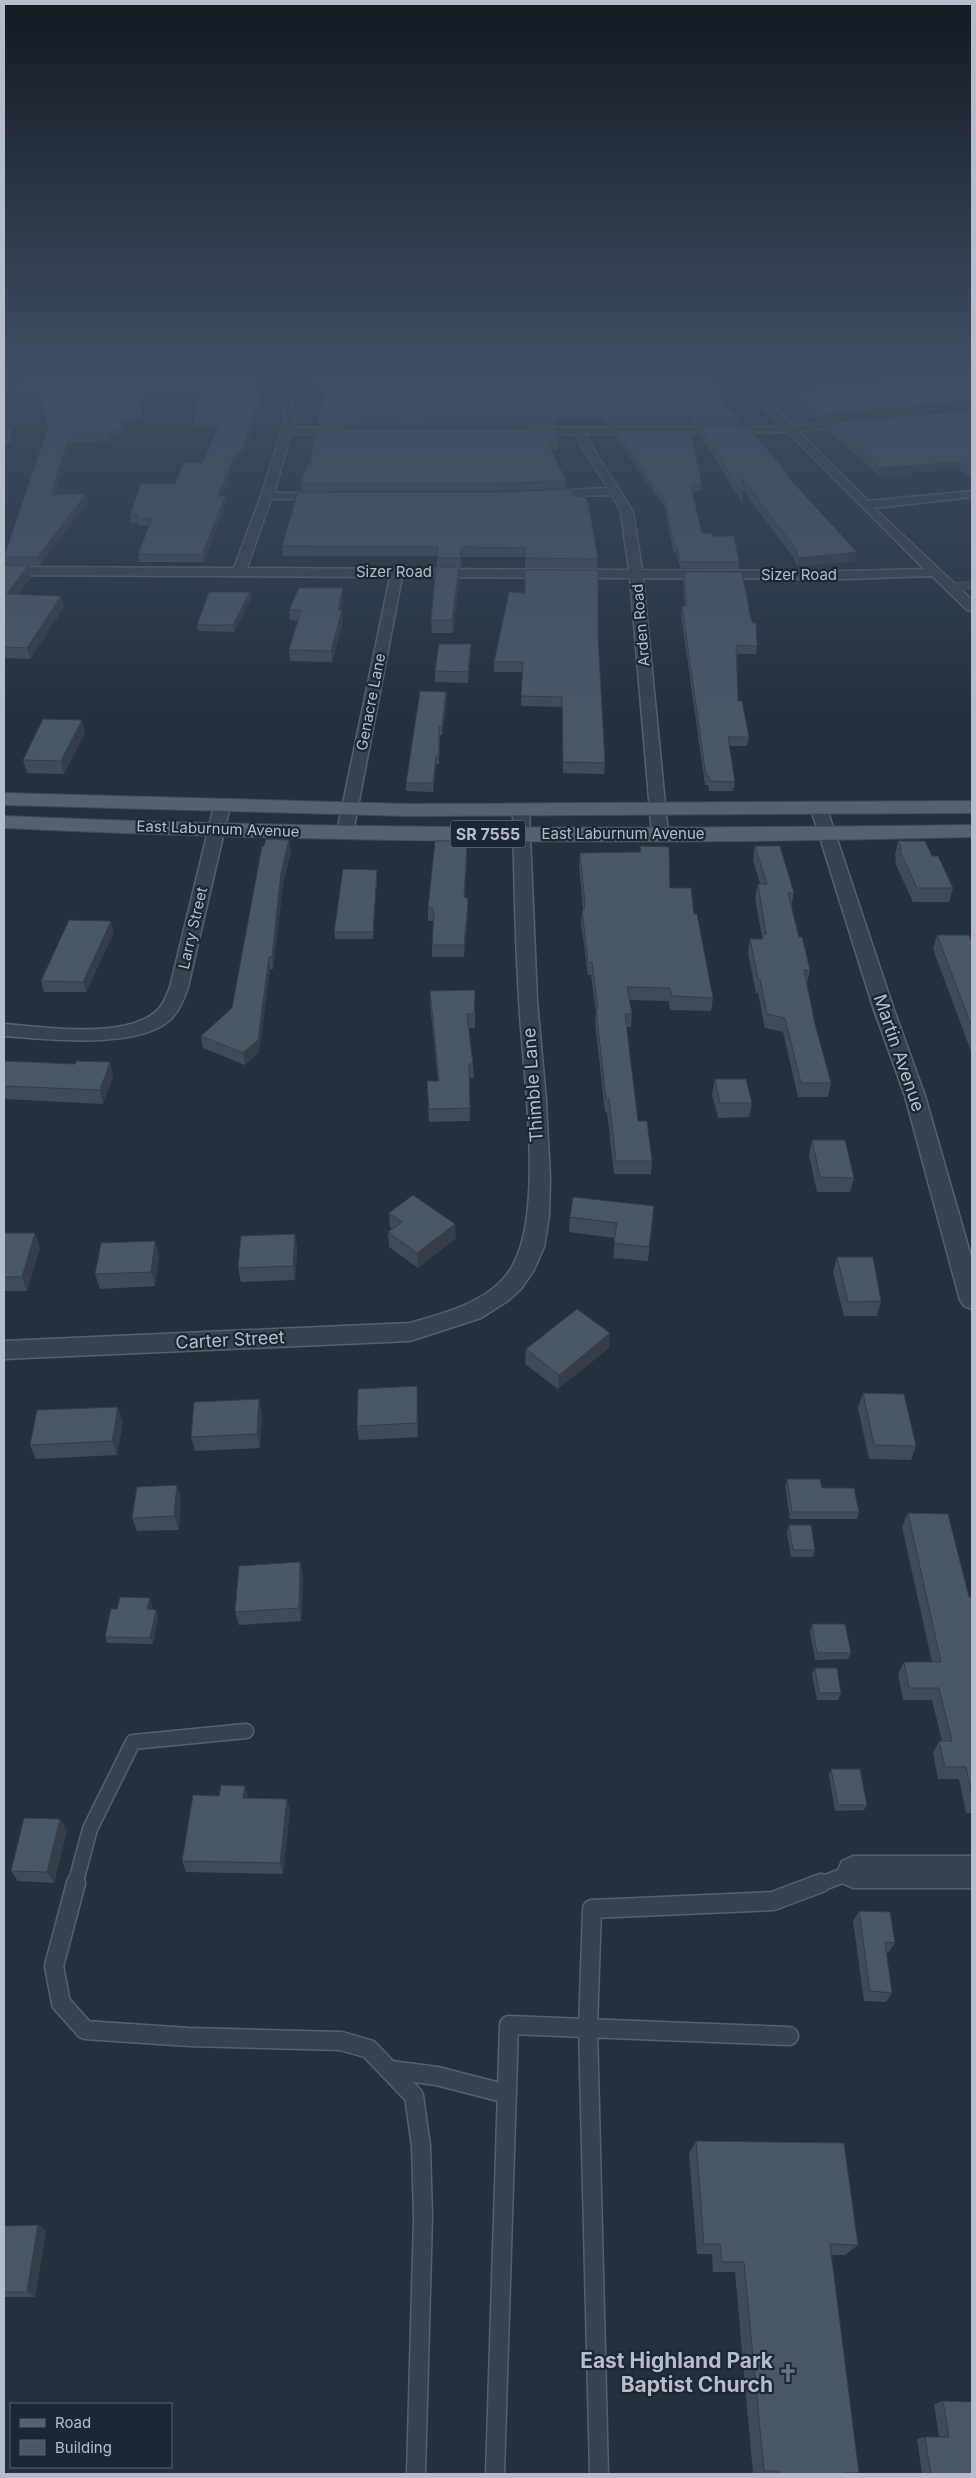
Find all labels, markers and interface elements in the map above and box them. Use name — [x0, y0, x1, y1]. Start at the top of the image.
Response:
street label: Sizer Road — [356, 562, 432, 581]
street label: Sizer Road — [761, 565, 837, 584]
street label: Arden Road — [627, 583, 654, 667]
street label: Genacre Lane — [352, 652, 389, 752]
street label: East Laburnum Avenue — [136, 816, 300, 841]
road number: SR 7555 — [450, 821, 526, 848]
street label: East Laburnum Avenue — [541, 824, 705, 843]
street label: Larry Street — [174, 885, 211, 971]
street label: Martin Avenue — [870, 991, 929, 1114]
street label: Thimble Lane — [518, 1027, 547, 1143]
street label: Carter Street — [175, 1326, 285, 1353]
place label: East Highland Park Baptist Church — [580, 2348, 774, 2397]
church icon: East Highland Park Baptist Church — [777, 2362, 799, 2384]
legend — [10, 2403, 172, 2468]
text: Road — [55, 2413, 91, 2432]
text: Building — [55, 2438, 112, 2457]

